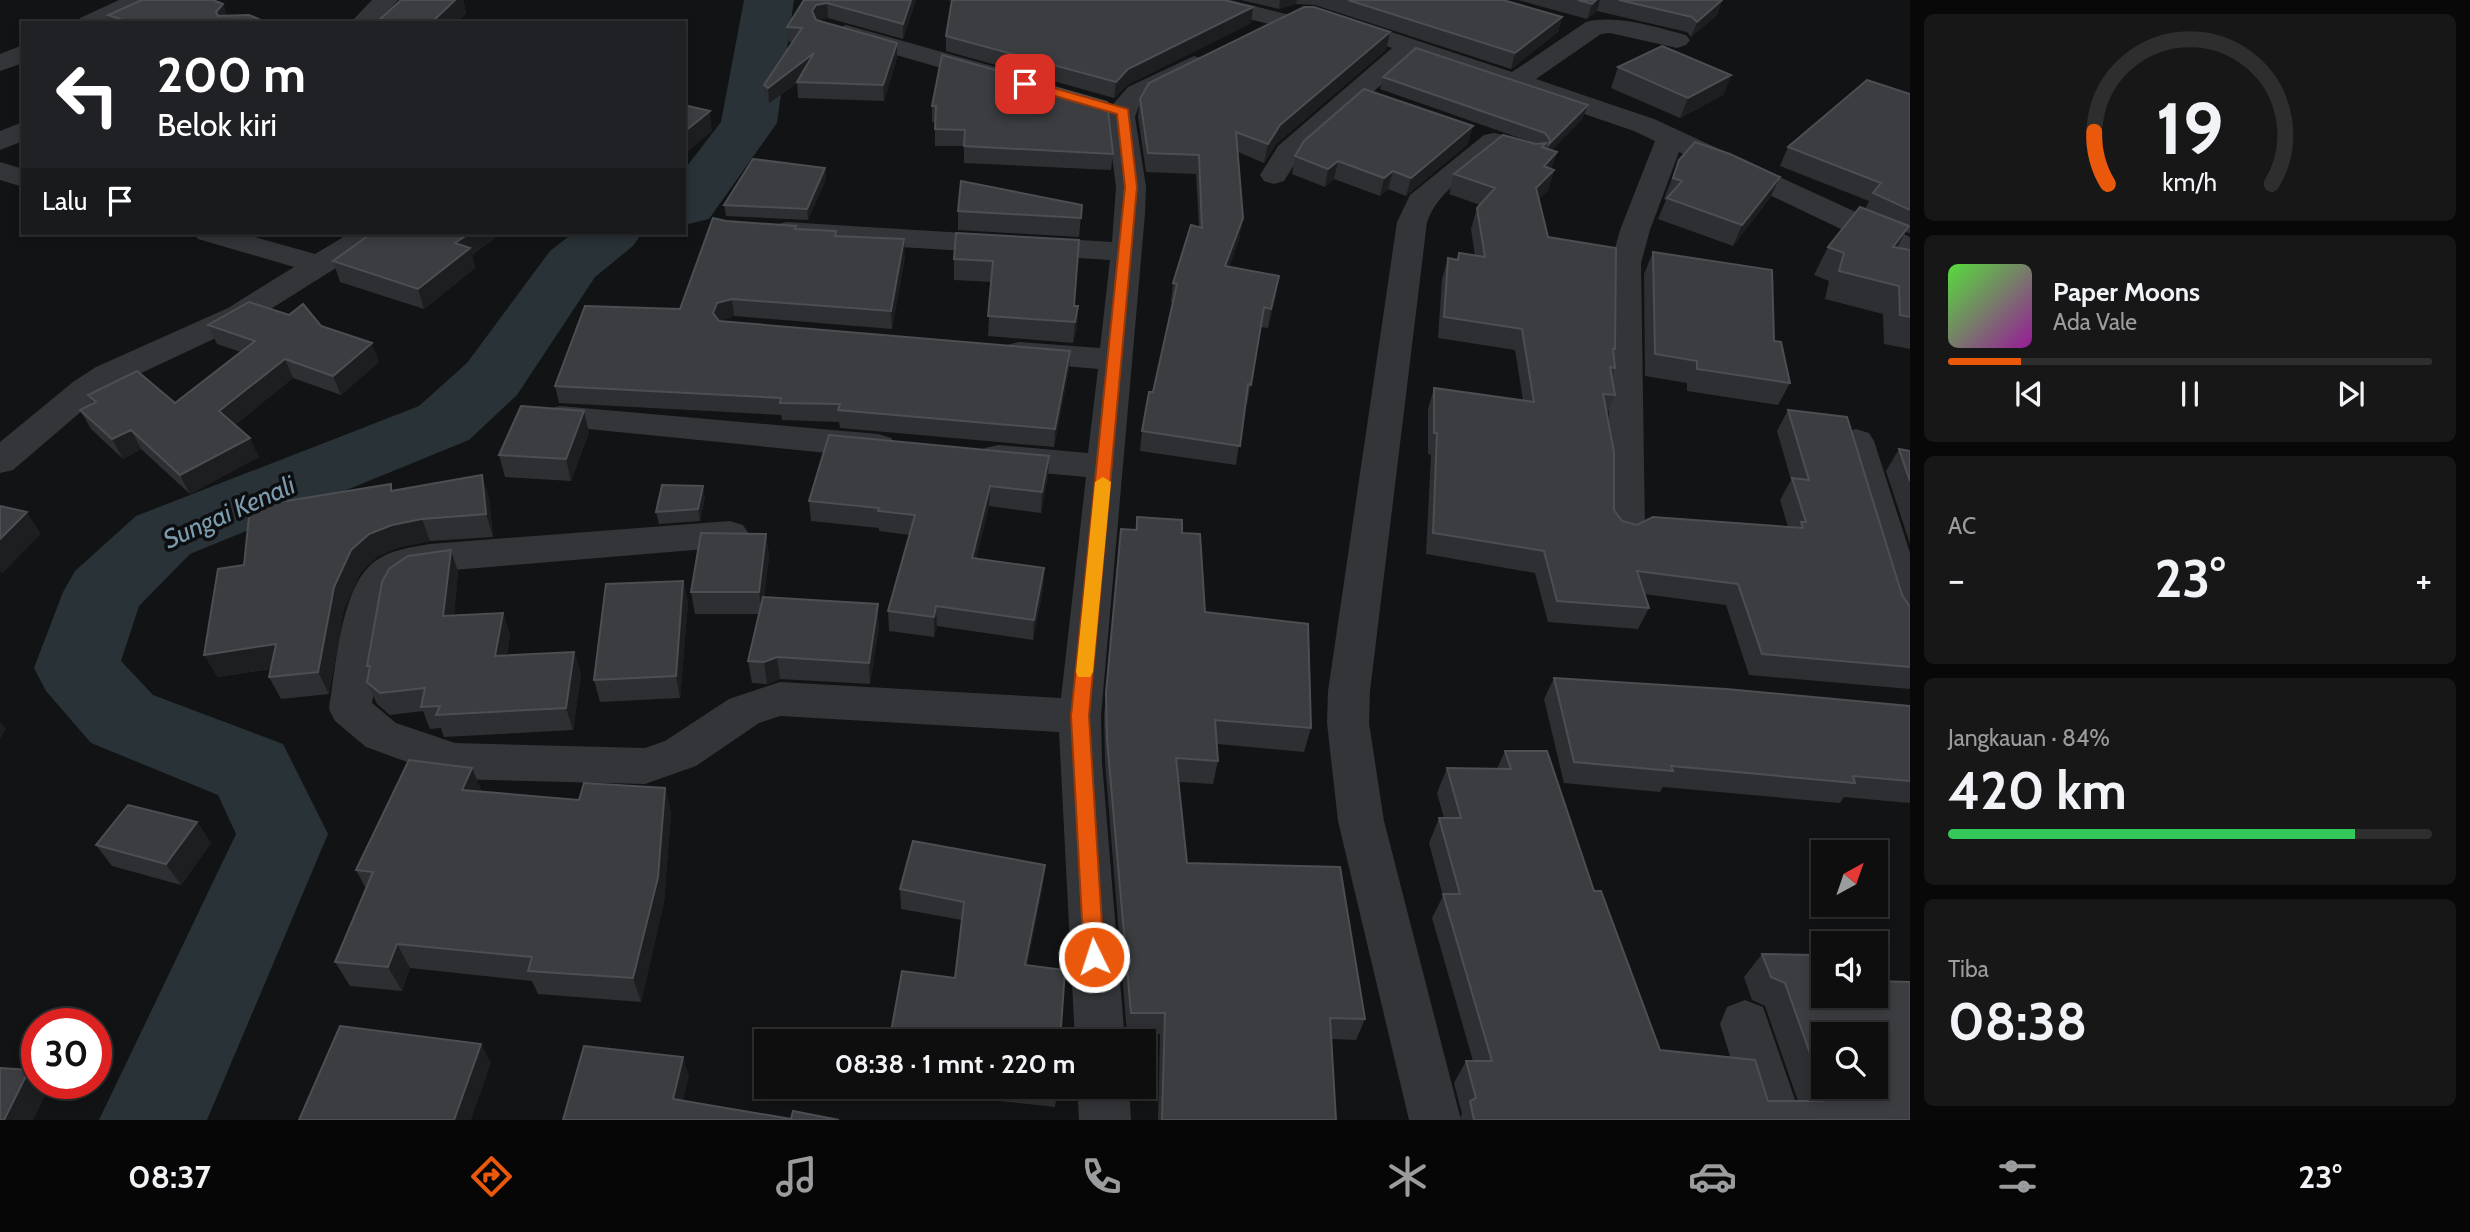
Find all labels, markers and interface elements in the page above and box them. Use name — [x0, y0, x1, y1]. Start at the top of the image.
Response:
text: 200 m — [157, 45, 306, 104]
icon: left — [42, 49, 133, 140]
pin — [995, 54, 1055, 114]
icon: arrive — [1006, 65, 1044, 103]
text: 19 — [2156, 84, 2224, 172]
text: Belok kiri — [157, 105, 277, 144]
text: km/h — [2163, 166, 2217, 196]
icon: arrive — [101, 182, 139, 220]
text: Lalu — [42, 185, 87, 217]
text: Paper Moons — [2053, 276, 2200, 308]
text: Ada Vale — [2053, 308, 2137, 336]
icon: previous — [2010, 375, 2048, 413]
icon: pause — [2171, 375, 2209, 413]
icon: next — [2332, 375, 2370, 413]
water label: Sungai Kenali — [158, 468, 300, 555]
text: AC — [1948, 512, 1976, 540]
text: 23° — [2155, 547, 2225, 610]
text: − — [1948, 556, 1965, 603]
text: + — [2415, 556, 2432, 603]
text: Jangkauan · 84% — [1948, 724, 2110, 752]
text: 420 km — [1948, 759, 2127, 822]
north arrow — [1811, 840, 1888, 917]
map controls — [1811, 840, 1888, 1099]
position arrow — [1057, 920, 1131, 994]
button: sound — [1811, 931, 1888, 1008]
text: Tiba — [1948, 955, 1989, 983]
text: 08:38 — [1948, 990, 2087, 1053]
speed limit sign: 30 — [21, 1008, 112, 1099]
button: search — [1811, 1022, 1888, 1099]
text: 08:38 · 1 mnt · 220 m — [835, 1048, 1075, 1080]
icon: directions — [467, 1152, 516, 1201]
icon: music — [772, 1152, 821, 1201]
icon: phone — [1077, 1152, 1126, 1201]
icon: climate — [1383, 1152, 1432, 1201]
icon: car — [1688, 1152, 1737, 1201]
icon: filters — [1993, 1152, 2042, 1201]
text: 08:37 — [128, 1157, 211, 1196]
text: 23° — [2298, 1157, 2342, 1196]

